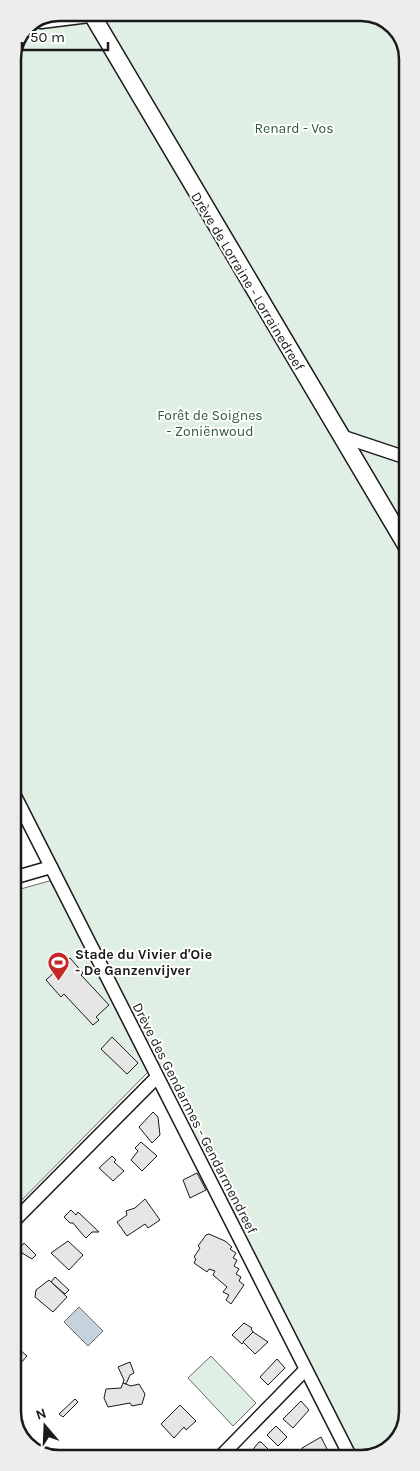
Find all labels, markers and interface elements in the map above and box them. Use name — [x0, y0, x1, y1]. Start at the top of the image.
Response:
scale bar — [22, 20, 109, 52]
text: 50 m — [30, 28, 65, 46]
park label: Renard - Vos — [254, 120, 334, 137]
street label: Drève de Lorraine - Lorrainedreef — [187, 189, 308, 374]
park label: Forêt de Soignes - Zoniënwoud — [157, 407, 263, 440]
place label: Stade du Vivier d'Oie - De Ganzenvijver — [75, 946, 212, 979]
sports icon: Stade du Vivier d'Oie - De Ganzenvijver — [47, 950, 71, 981]
street label: Drève des Gendarmes - Gendarmendreef — [129, 1000, 261, 1237]
north arrow — [20, 1401, 70, 1451]
text: N — [33, 1405, 48, 1424]

